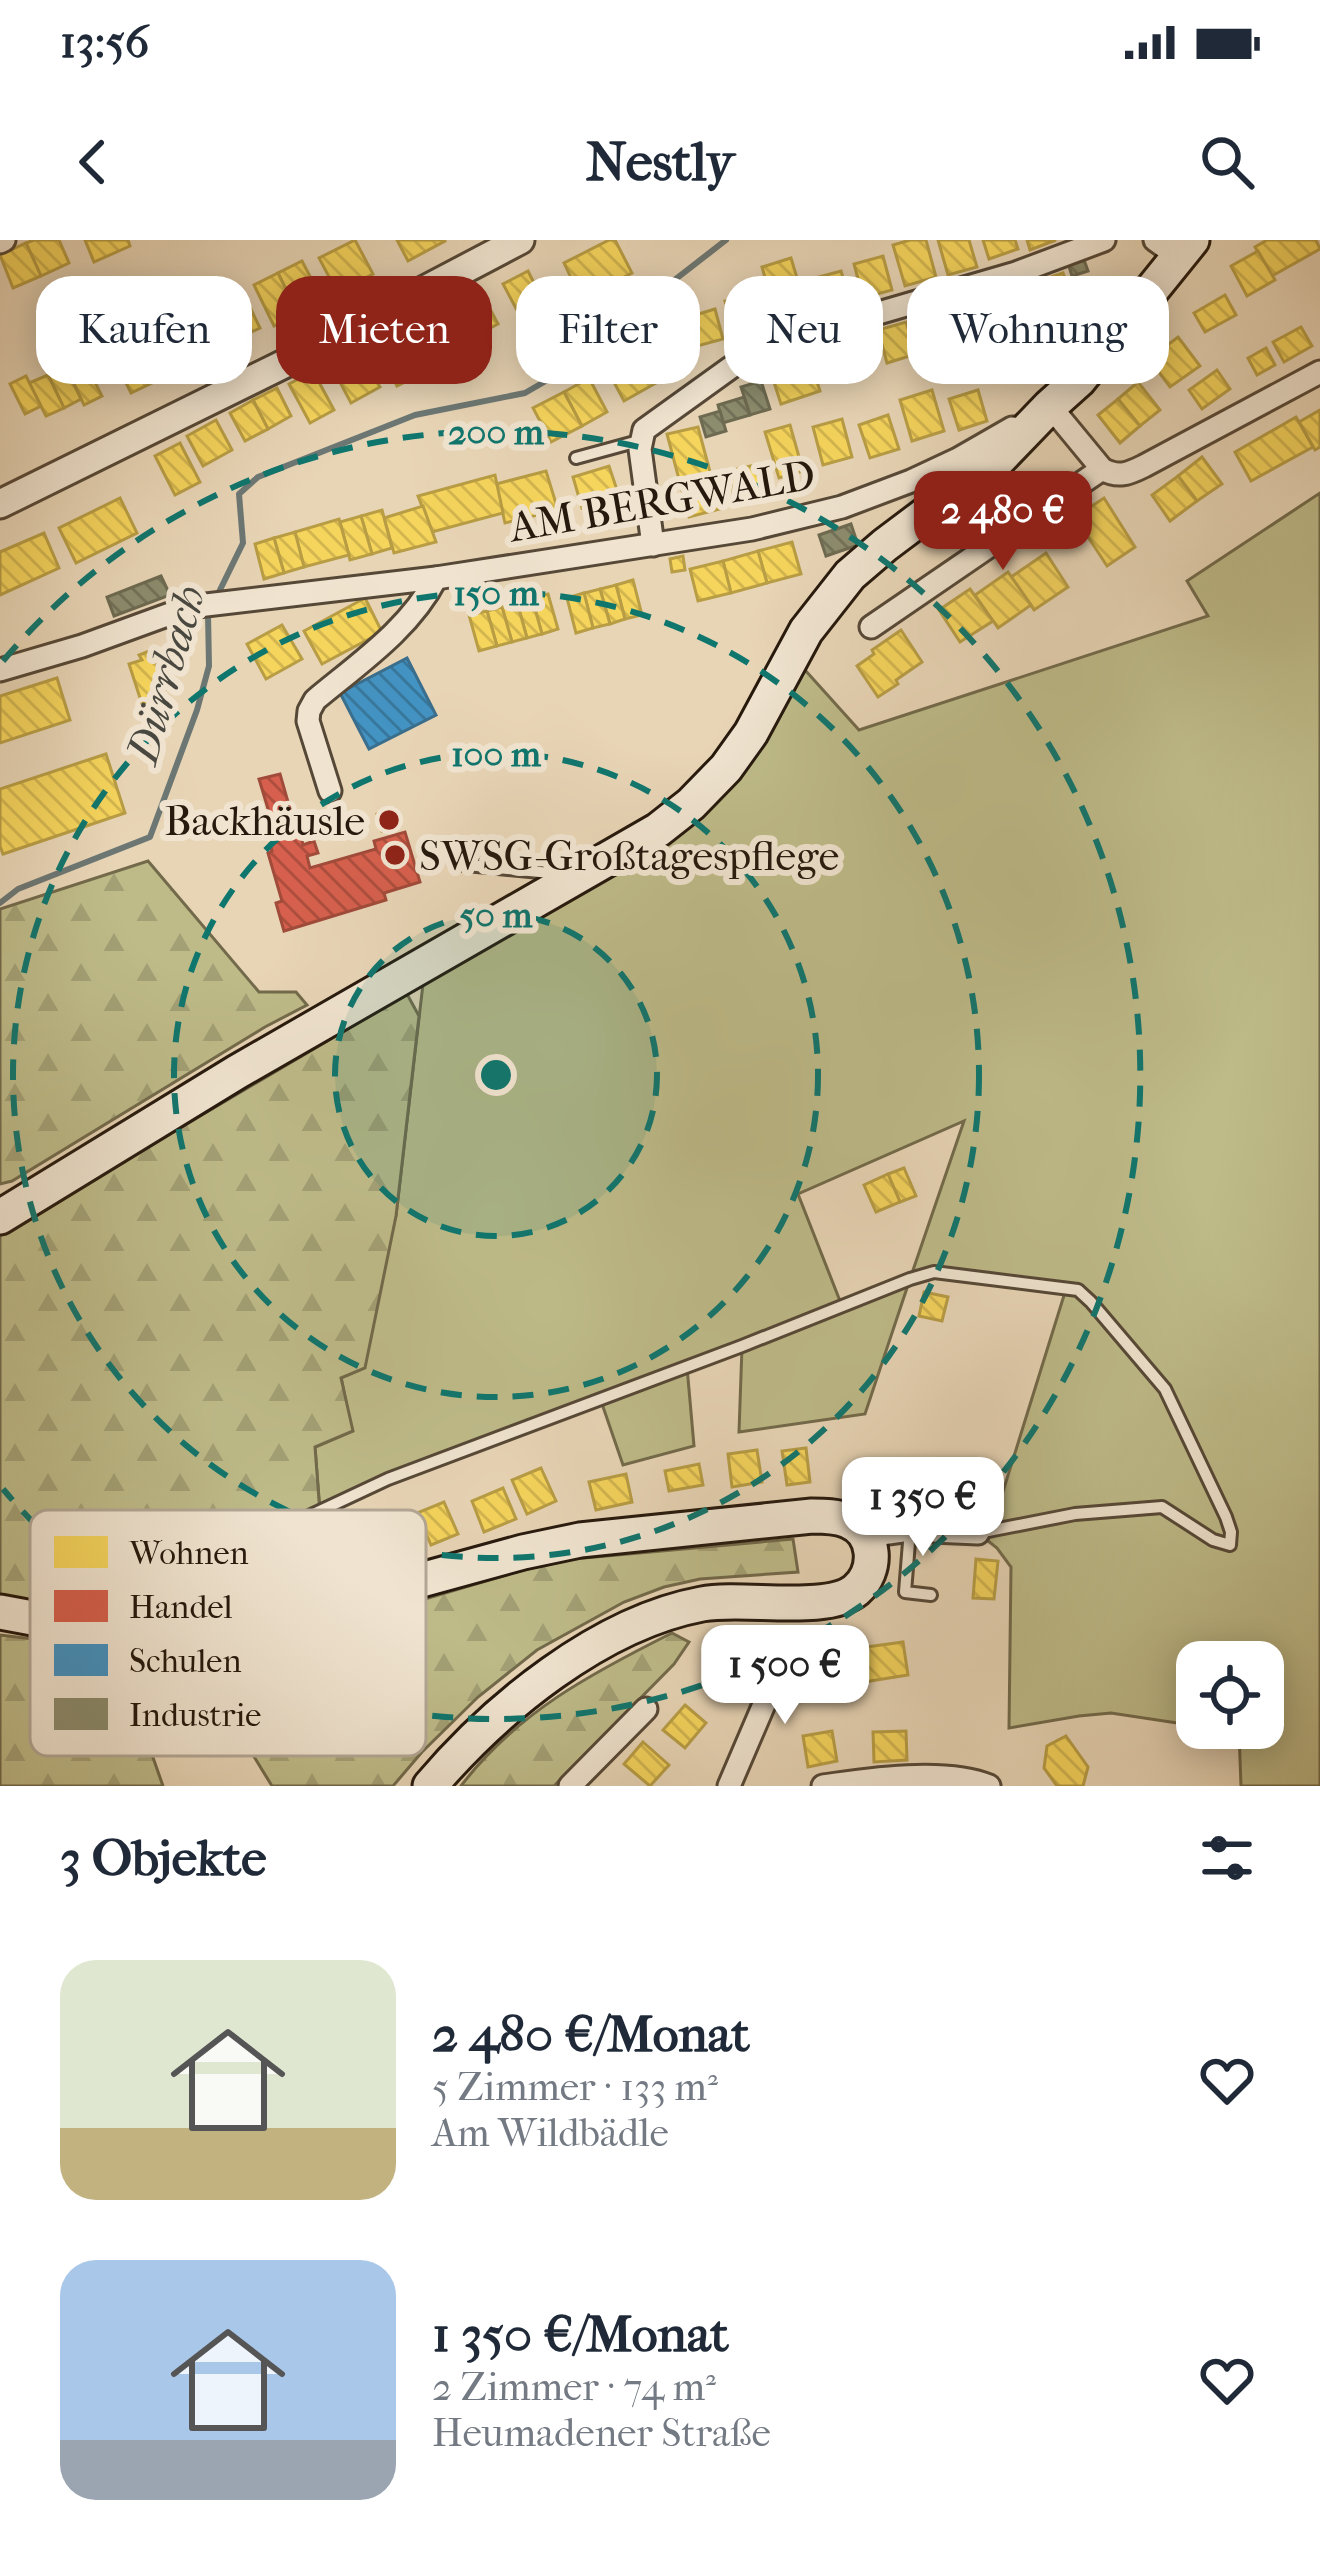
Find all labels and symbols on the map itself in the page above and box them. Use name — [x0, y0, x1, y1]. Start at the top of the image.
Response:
text: 200 m — [448, 411, 545, 453]
street label: AM BERGWALD — [504, 450, 819, 553]
pin: 2 480 € — [892, 471, 1114, 573]
text: 150 m — [453, 572, 540, 614]
water label: Dürrbach — [115, 580, 217, 772]
text: 100 m — [451, 733, 542, 775]
place label: Backhäusle — [164, 797, 365, 846]
marker: Backhäusle — [376, 807, 402, 833]
place label: SWSG-Großtagespflege — [419, 832, 839, 881]
marker: SWSG-Großtagespflege — [382, 842, 408, 868]
text: 50 m — [460, 894, 534, 936]
centre of rings — [475, 1054, 517, 1096]
pin: 1 350 € — [812, 1457, 1034, 1559]
legend — [30, 1510, 426, 1756]
text: Wohnen — [128, 1534, 249, 1573]
text: Handel — [129, 1588, 233, 1627]
pin: 1 500 € — [674, 1625, 896, 1727]
text: Schulen — [129, 1642, 242, 1681]
text: Industrie — [129, 1696, 261, 1735]

